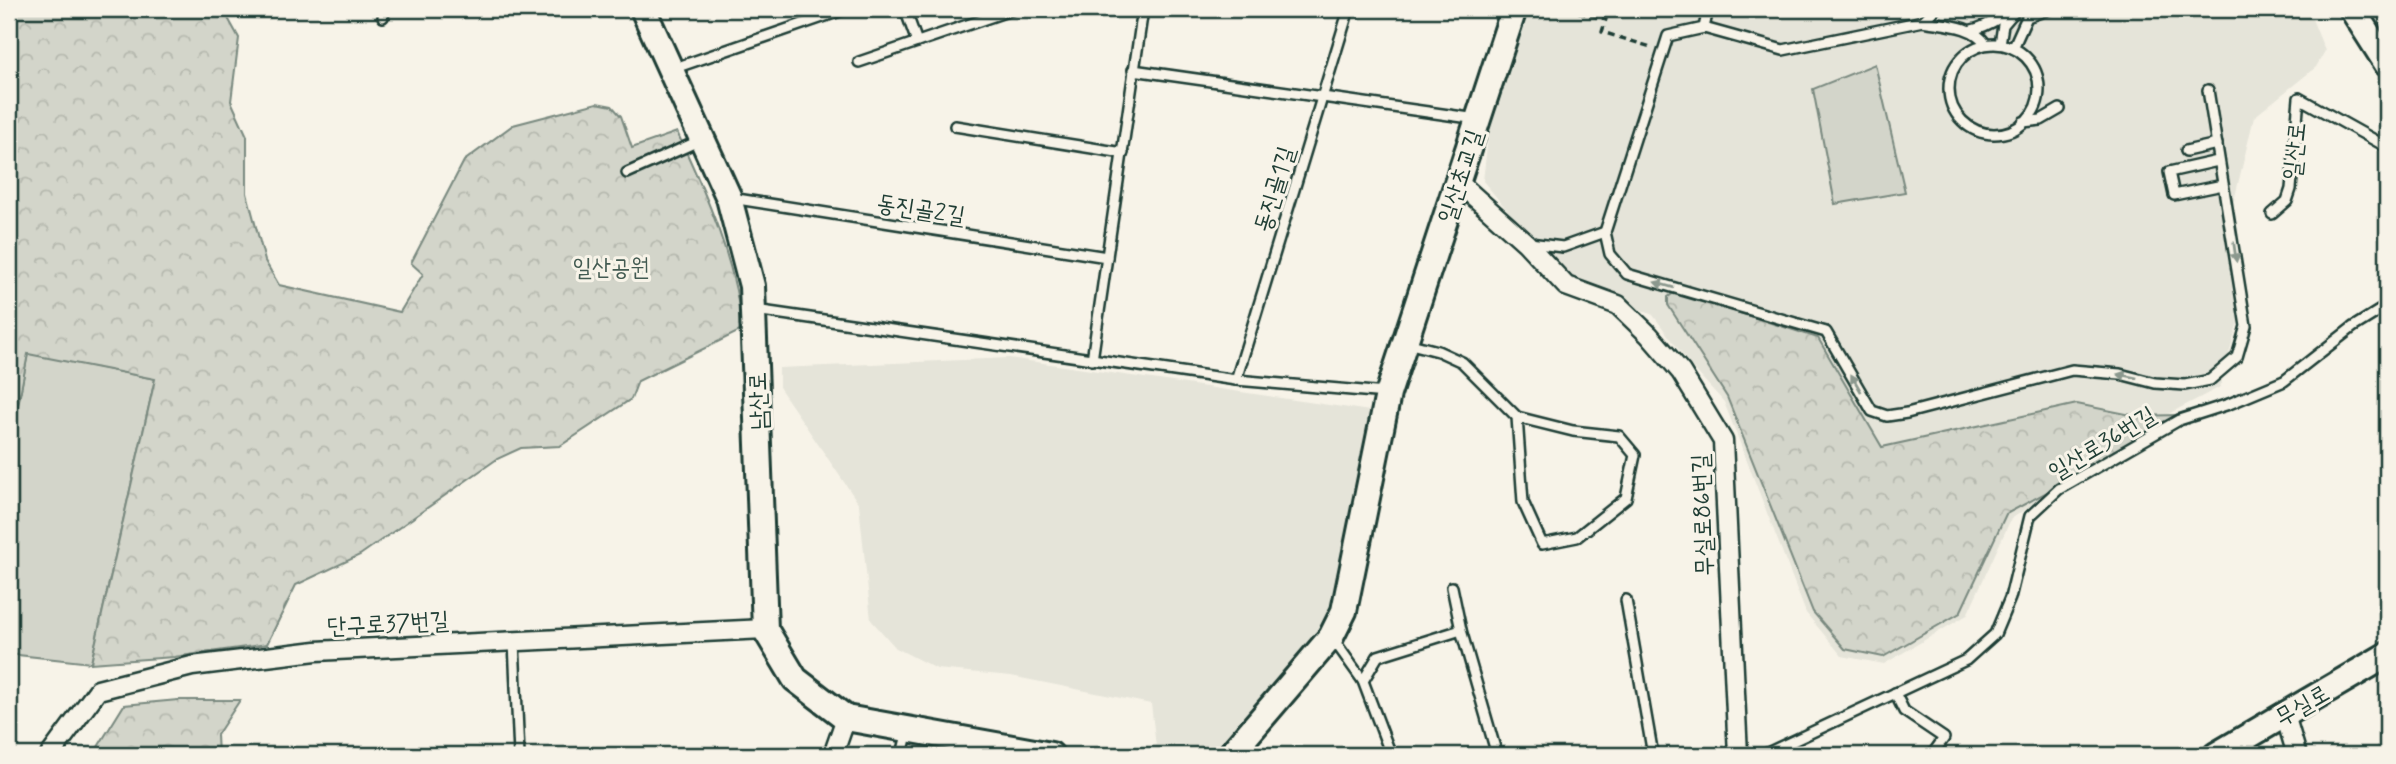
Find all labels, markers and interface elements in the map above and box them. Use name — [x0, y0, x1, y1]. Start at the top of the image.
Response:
street label: 일산로 — [2277, 121, 2314, 182]
street label: 일산초교길 — [1432, 126, 1491, 227]
street label: 동진골1길 — [1248, 143, 1303, 236]
street label: 동진골2길 — [874, 188, 967, 233]
one-way arrow — [2229, 241, 2240, 263]
park label: 일산공원 — [572, 253, 650, 284]
one-way arrow — [1654, 280, 1675, 290]
one-way arrow — [2115, 370, 2137, 381]
street label: 남산로 — [743, 371, 776, 430]
one-way arrow — [1850, 374, 1862, 393]
street label: 일산로36번길 — [2043, 400, 2162, 488]
street label: 무실로86번길 — [1686, 453, 1721, 577]
street label: 단구로37번길 — [326, 606, 450, 643]
street label: 무실로 — [2270, 678, 2336, 734]

